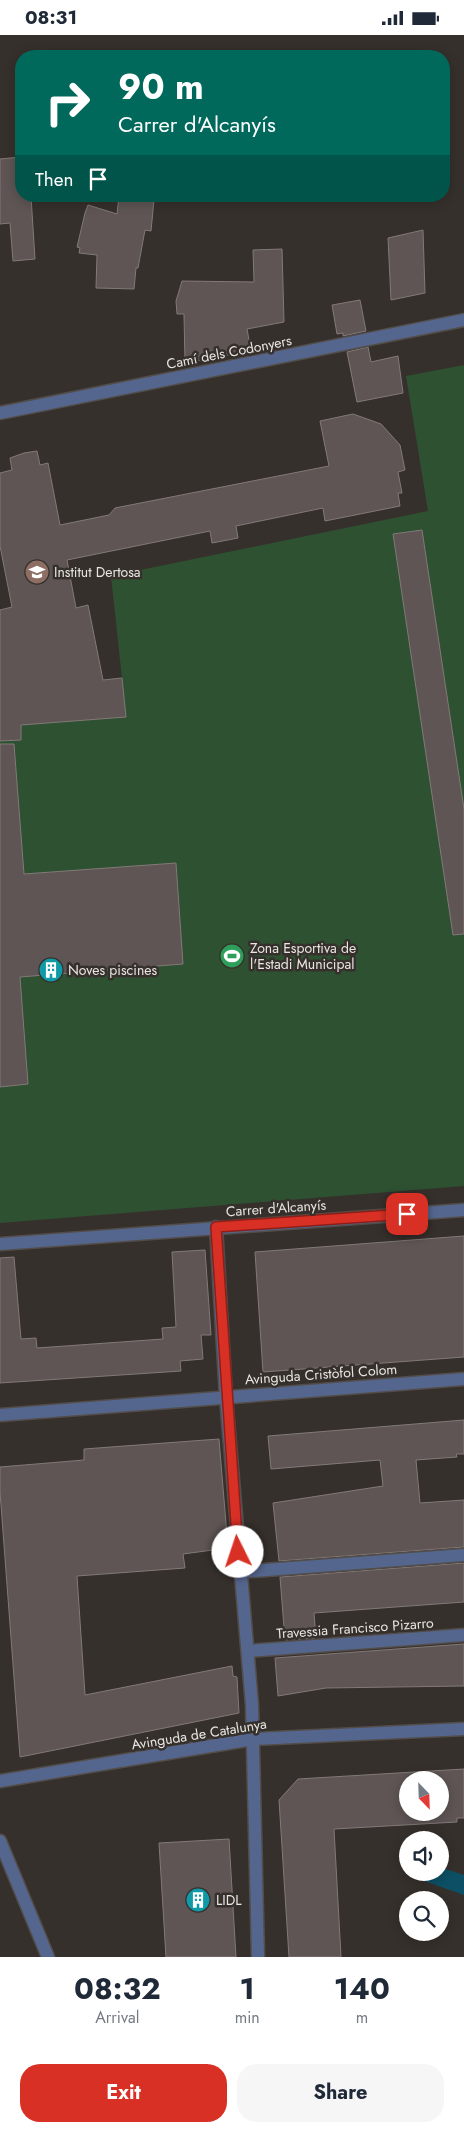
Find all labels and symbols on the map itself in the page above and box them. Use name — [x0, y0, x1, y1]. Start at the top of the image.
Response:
street label: Camí dels Codonyers — [165, 330, 294, 374]
school or university icon: Institut Dertosa — [24, 559, 50, 585]
place label: Institut Dertosa — [54, 562, 141, 582]
place label: Zona Esportiva de l'Estadi Municipal — [250, 938, 356, 974]
sports icon: Zona Esportiva de l'Estadi Municipal — [219, 943, 245, 969]
building icon: Noves piscines — [38, 957, 64, 983]
place label: Noves piscines — [68, 960, 157, 980]
pin — [386, 1193, 428, 1235]
street label: Carrer d'Alcanyís — [225, 1194, 327, 1221]
street label: Avinguda Cristòfol Colom — [244, 1359, 398, 1389]
position arrow — [211, 1525, 263, 1577]
street label: Travessia Francisco Pizarro — [276, 1613, 435, 1643]
street label: Avinguda de Catalunya — [130, 1713, 268, 1755]
north arrow — [399, 1771, 449, 1821]
building icon: LIDL — [185, 1887, 211, 1913]
place label: LIDL — [216, 1890, 242, 1910]

